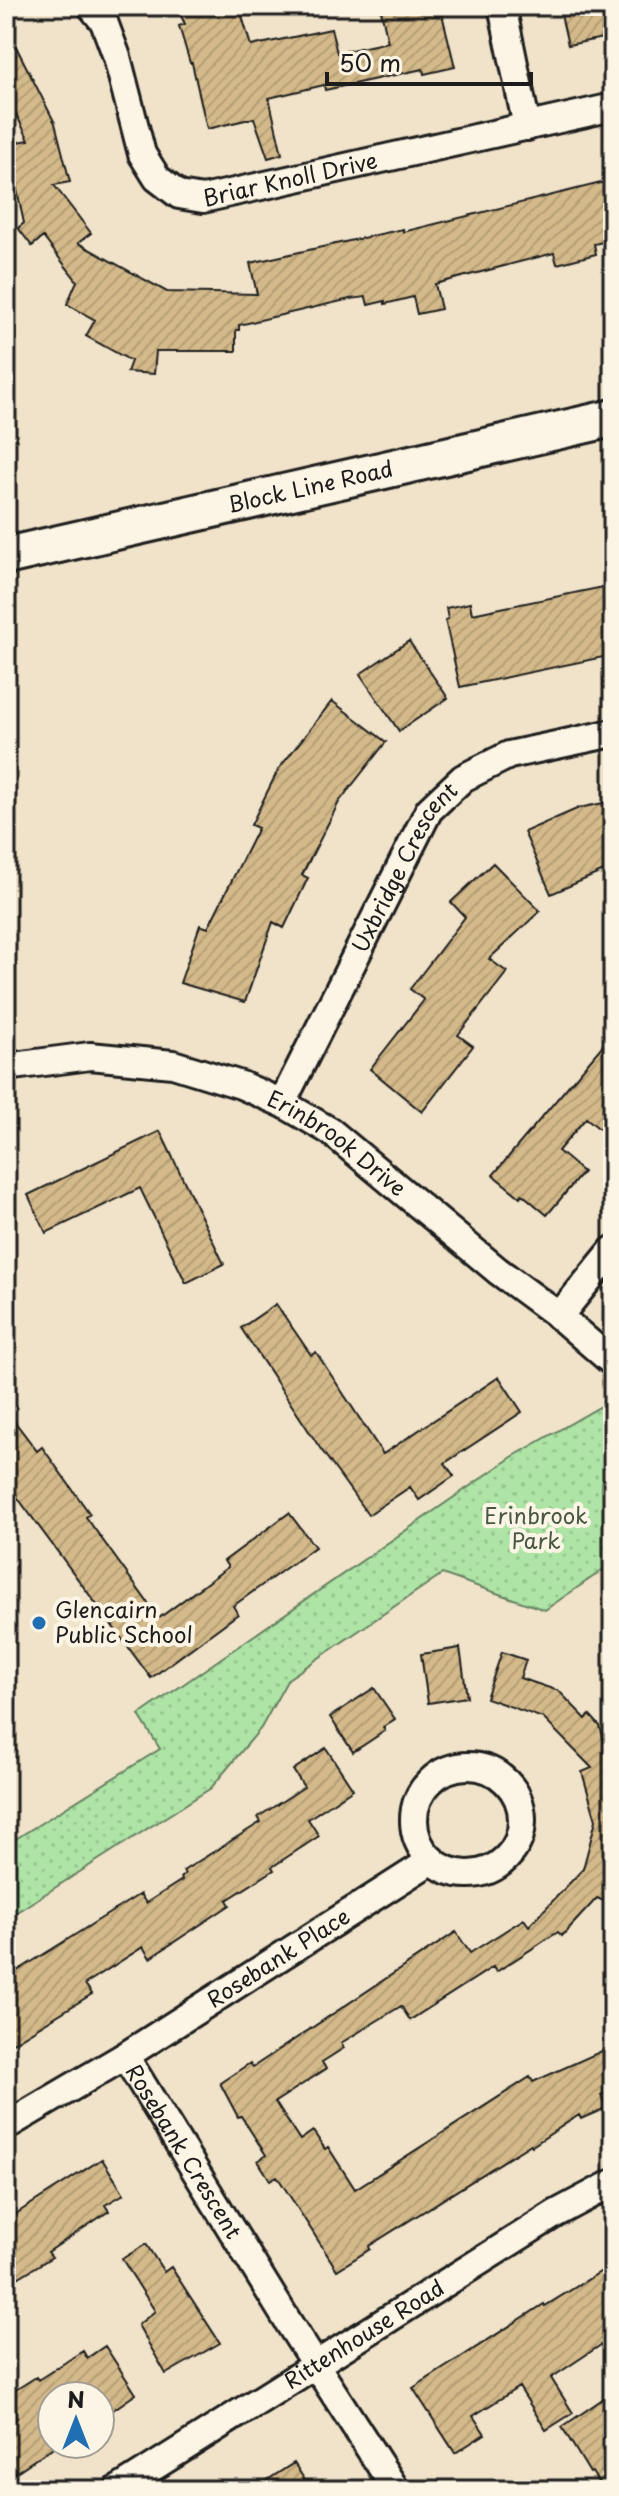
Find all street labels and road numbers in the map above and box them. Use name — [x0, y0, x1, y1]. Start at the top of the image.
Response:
street label: Briar Knoll Drive — [200, 142, 380, 214]
street label: Block Line Road — [224, 451, 396, 520]
street label: Uxbridge Crescent — [342, 774, 464, 958]
street label: Erinbrook Drive — [263, 1081, 414, 1203]
street label: Rosebank Place — [199, 1899, 356, 2015]
street label: Rosebank Crescent — [119, 2057, 251, 2244]
street label: Rittenhouse Road — [277, 2270, 450, 2396]

